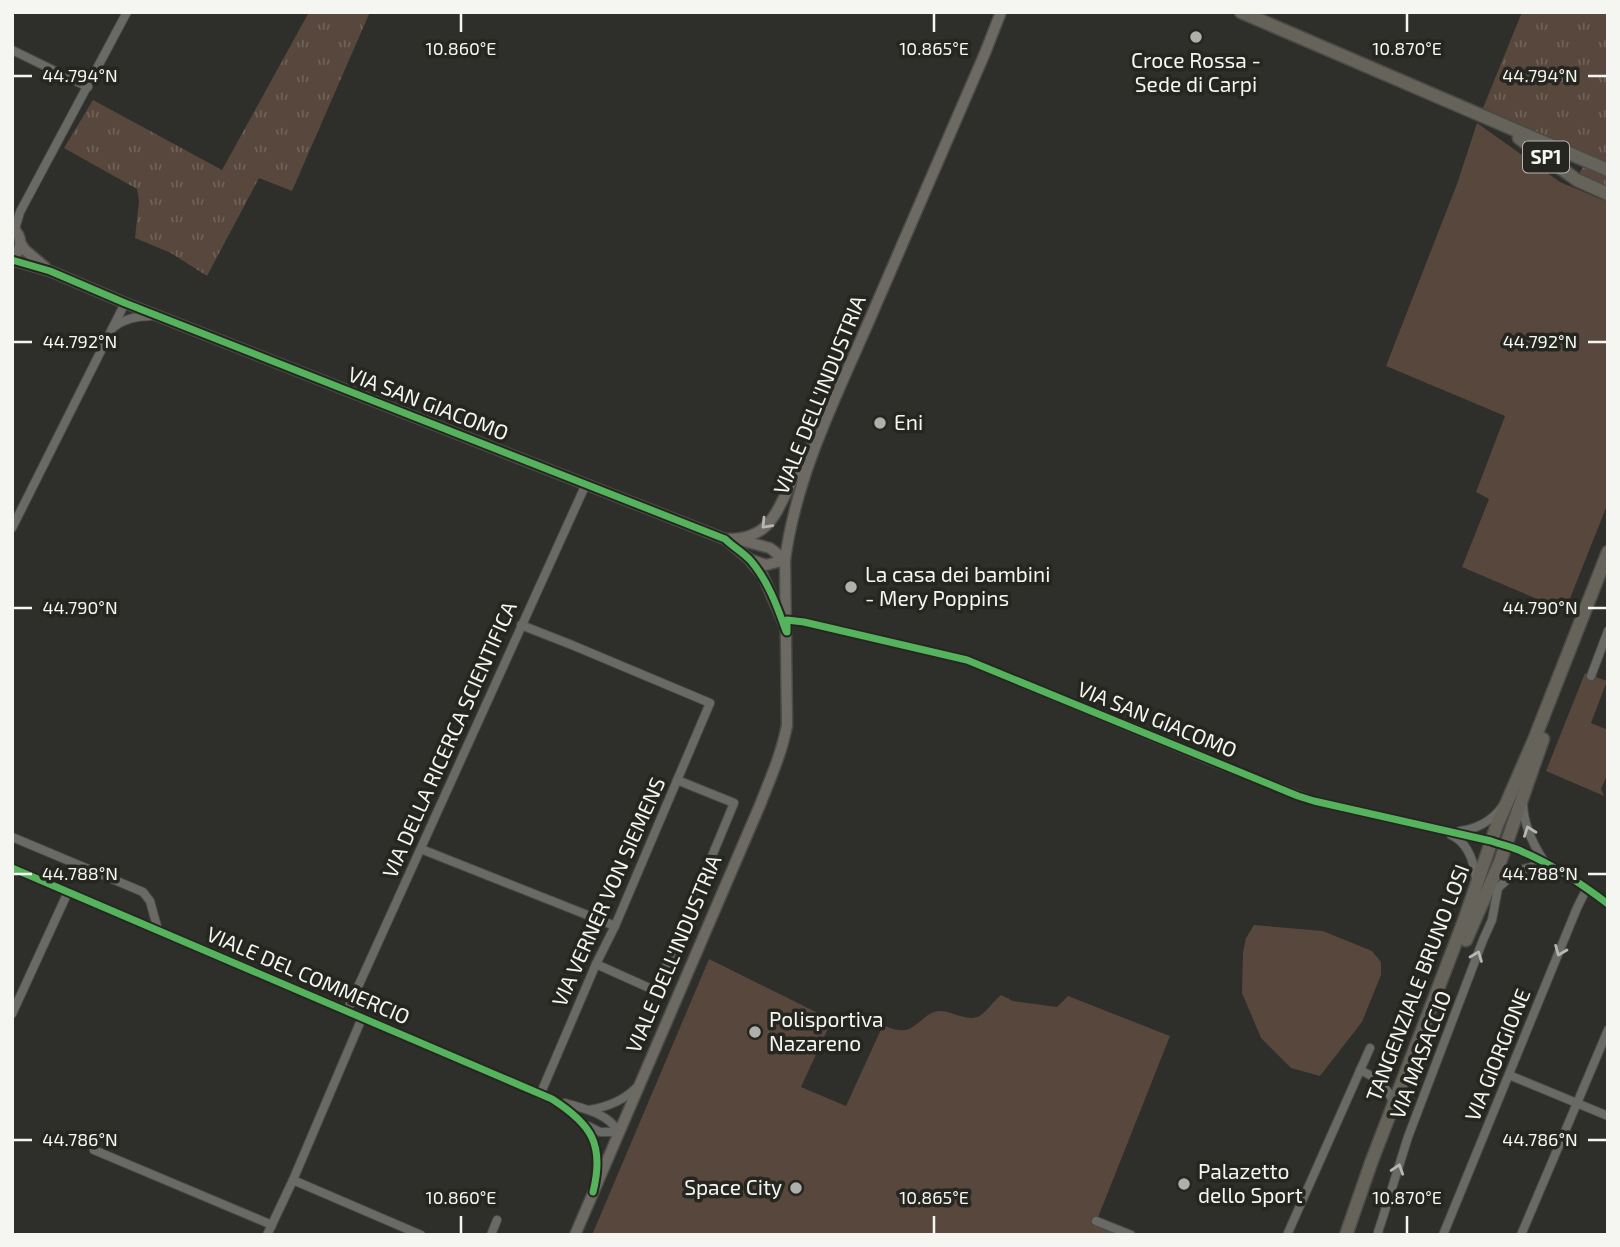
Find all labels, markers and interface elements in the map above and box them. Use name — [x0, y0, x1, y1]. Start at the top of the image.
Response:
marker: Croce Rossa - Sede di Carpi — [1188, 29, 1204, 45]
text: 10.860°E — [426, 37, 496, 59]
text: 10.865°E — [899, 37, 969, 59]
text: 10.870°E — [1372, 37, 1442, 59]
place label: Croce Rossa - Sede di Carpi — [1131, 47, 1261, 96]
text: 44.794°N — [42, 64, 118, 86]
text: 44.794°N — [1502, 64, 1578, 86]
road number: SP1 — [1523, 141, 1569, 172]
street label: VIALE DELL'INDUSTRIA — [767, 291, 870, 498]
text: 44.792°N — [43, 330, 117, 352]
text: 44.792°N — [1503, 330, 1577, 352]
street label: VIA SAN GIACOMO — [345, 361, 512, 445]
place label: Eni — [894, 409, 923, 434]
marker: Eni — [872, 415, 888, 431]
one-way arrow — [762, 516, 775, 529]
place label: La casa dei bambini - Mery Poppins — [865, 561, 1050, 610]
marker: La casa dei bambini - Mery Poppins — [843, 579, 859, 595]
text: 44.790°N — [42, 596, 118, 618]
text: 44.790°N — [1502, 596, 1578, 618]
street label: VIA DELLA RICERCA SCIENTIFICA — [376, 597, 521, 881]
street label: VIA SAN GIACOMO — [1074, 675, 1241, 762]
street label: VIA VERNER VON SIEMENS — [546, 773, 670, 1010]
one-way arrow — [1523, 825, 1537, 837]
street label: VIALE DELL'INDUSTRIA — [620, 851, 726, 1056]
street label: TANGENZIALE BRUNO LOSI — [1360, 861, 1473, 1104]
text: 44.788°N — [42, 862, 118, 884]
text: 44.788°N — [1502, 862, 1578, 884]
street label: VIALE DEL COMMERCIO — [203, 920, 414, 1029]
one-way arrow — [1554, 944, 1568, 956]
one-way arrow — [1469, 951, 1483, 963]
street label: VIA GIORGIONE — [1459, 985, 1535, 1124]
street label: VIA MASACCIO — [1384, 987, 1455, 1122]
place label: Polisportiva Nazareno — [769, 1006, 884, 1055]
marker: Polisportiva Nazareno — [747, 1024, 763, 1040]
text: 44.786°N — [42, 1128, 118, 1150]
text: 44.786°N — [1502, 1128, 1578, 1150]
place label: Palazetto dello Sport — [1198, 1158, 1303, 1207]
one-way arrow — [1389, 1164, 1404, 1176]
place label: Space City — [684, 1174, 782, 1199]
marker: Palazetto dello Sport — [1176, 1176, 1192, 1192]
marker: Space City — [788, 1180, 804, 1196]
text: 10.860°E — [426, 1186, 496, 1208]
text: 10.865°E — [899, 1186, 969, 1208]
text: 10.870°E — [1372, 1186, 1442, 1208]

